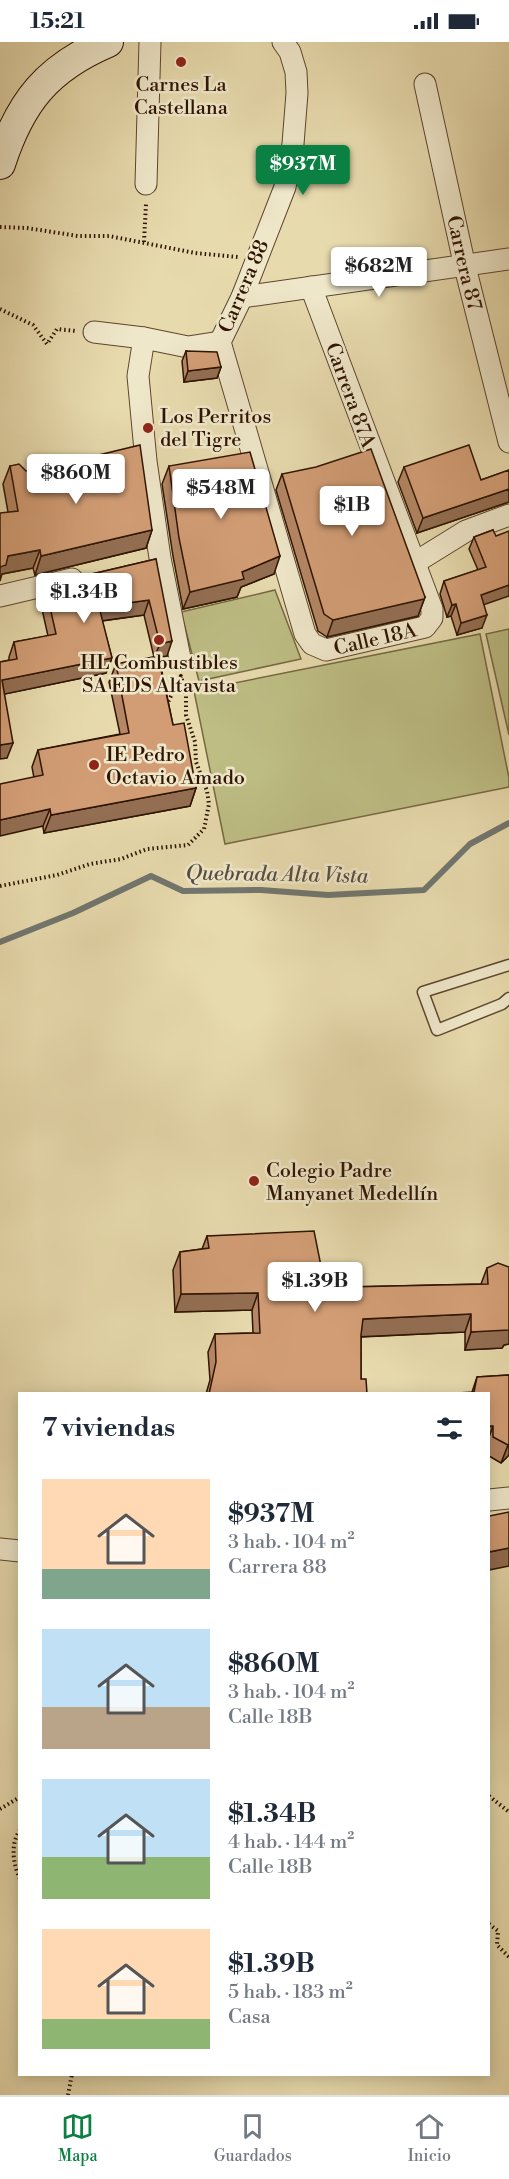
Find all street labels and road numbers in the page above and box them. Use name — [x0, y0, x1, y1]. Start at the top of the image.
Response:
street label: Carrera 87 — [440, 213, 486, 313]
street label: Carrera 88 — [214, 236, 275, 337]
street label: Carrera 87A — [319, 340, 381, 453]
street label: Calle 18A — [331, 618, 420, 662]

